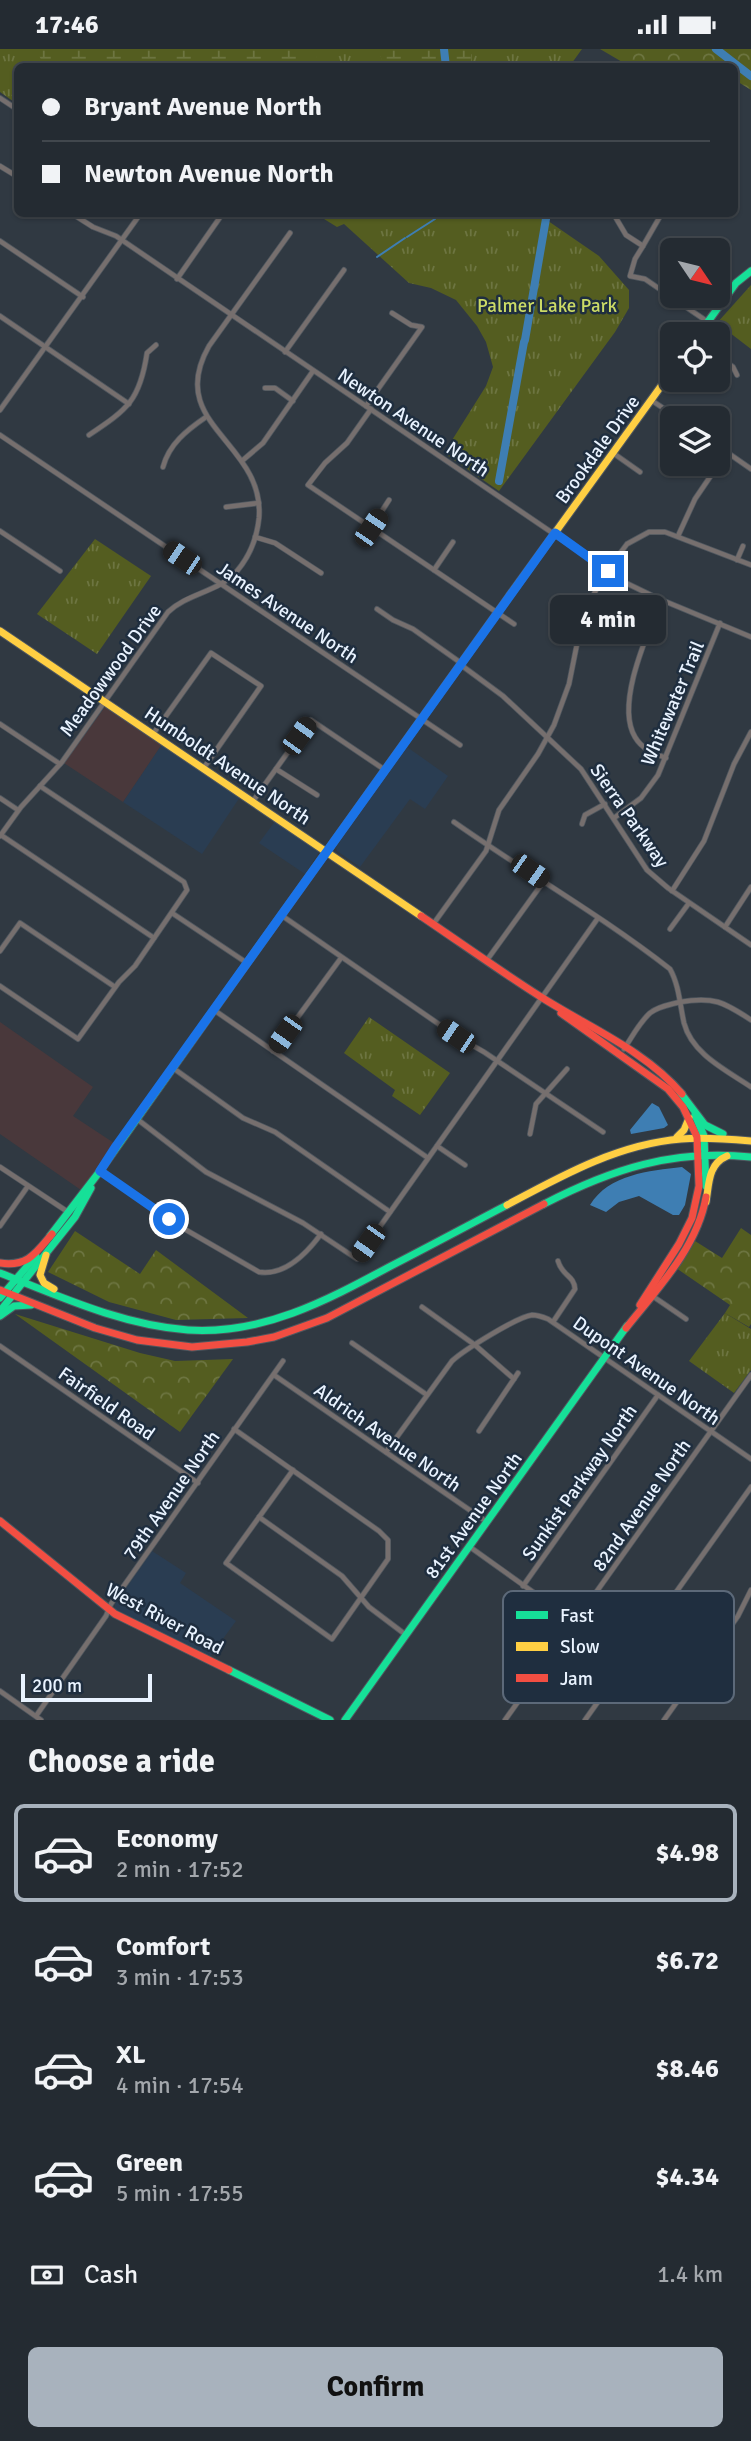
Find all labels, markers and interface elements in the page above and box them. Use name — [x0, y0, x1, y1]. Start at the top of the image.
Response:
text: 17:46 — [35, 9, 99, 41]
text: Bryant Avenue North — [84, 91, 322, 123]
text: Newton Avenue North — [84, 158, 334, 190]
north arrow — [660, 238, 730, 308]
map controls — [660, 238, 730, 476]
park label: Palmer Lake Park — [477, 294, 618, 318]
button: locate — [660, 322, 730, 392]
street label: Newton Avenue North — [333, 363, 494, 483]
street label: Brookdale Drive — [550, 391, 645, 508]
button: layers — [660, 406, 730, 476]
car — [351, 505, 392, 551]
car — [159, 538, 206, 578]
route end — [592, 555, 624, 587]
street label: James Avenue North — [212, 557, 363, 669]
callout: 4 min — [550, 595, 666, 645]
street label: Meadowwood Drive — [55, 600, 167, 742]
text: 4 min — [580, 605, 636, 634]
street label: Whitewater Trail — [636, 637, 710, 769]
street label: Humboldt Avenue North — [140, 701, 315, 830]
car — [279, 713, 320, 759]
street label: Sierra Parkway — [585, 759, 674, 872]
car — [507, 850, 554, 892]
car — [265, 1011, 306, 1057]
car — [433, 1016, 480, 1056]
route start — [153, 1203, 185, 1235]
car — [348, 1220, 389, 1266]
street label: Dupont Avenue North — [568, 1311, 725, 1431]
street label: Fairfield Road — [53, 1362, 159, 1446]
street label: Aldrich Avenue North — [309, 1378, 465, 1497]
street label: Sunkist Parkway North — [517, 1400, 643, 1565]
street label: 79th Avenue North — [118, 1426, 225, 1565]
street label: 82nd Avenue North — [587, 1435, 696, 1576]
street label: 81st Avenue North — [420, 1448, 528, 1584]
street label: West River Road — [101, 1578, 228, 1660]
legend — [503, 1591, 734, 1703]
text: Fast — [560, 1604, 594, 1628]
text: Slow — [560, 1635, 600, 1659]
text: Jam — [560, 1667, 593, 1691]
scale bar — [21, 1671, 152, 1703]
text: 200 m — [32, 1674, 82, 1698]
text: Choose a ride — [28, 1742, 215, 1781]
icon: car — [32, 1822, 95, 1885]
text: Economy — [116, 1823, 218, 1855]
text: $4.98 — [655, 1837, 719, 1869]
text: 2 min · 17:52 — [116, 1855, 244, 1884]
icon: car — [32, 1930, 95, 1993]
text: Comfort — [116, 1931, 210, 1963]
text: $6.72 — [655, 1945, 719, 1977]
text: 3 min · 17:53 — [116, 1963, 244, 1992]
icon: car — [32, 2038, 95, 2101]
text: XL — [116, 2039, 146, 2071]
text: $8.46 — [655, 2053, 719, 2085]
text: 4 min · 17:54 — [116, 2071, 244, 2100]
icon: car — [32, 2146, 95, 2209]
text: Green — [116, 2147, 183, 2179]
text: $4.34 — [655, 2161, 719, 2193]
text: 5 min · 17:55 — [116, 2179, 244, 2208]
icon: cash — [28, 2256, 66, 2294]
text: Cash — [84, 2259, 138, 2291]
text: 1.4 km — [657, 2260, 723, 2289]
button: Confirm — [28, 2347, 723, 2427]

